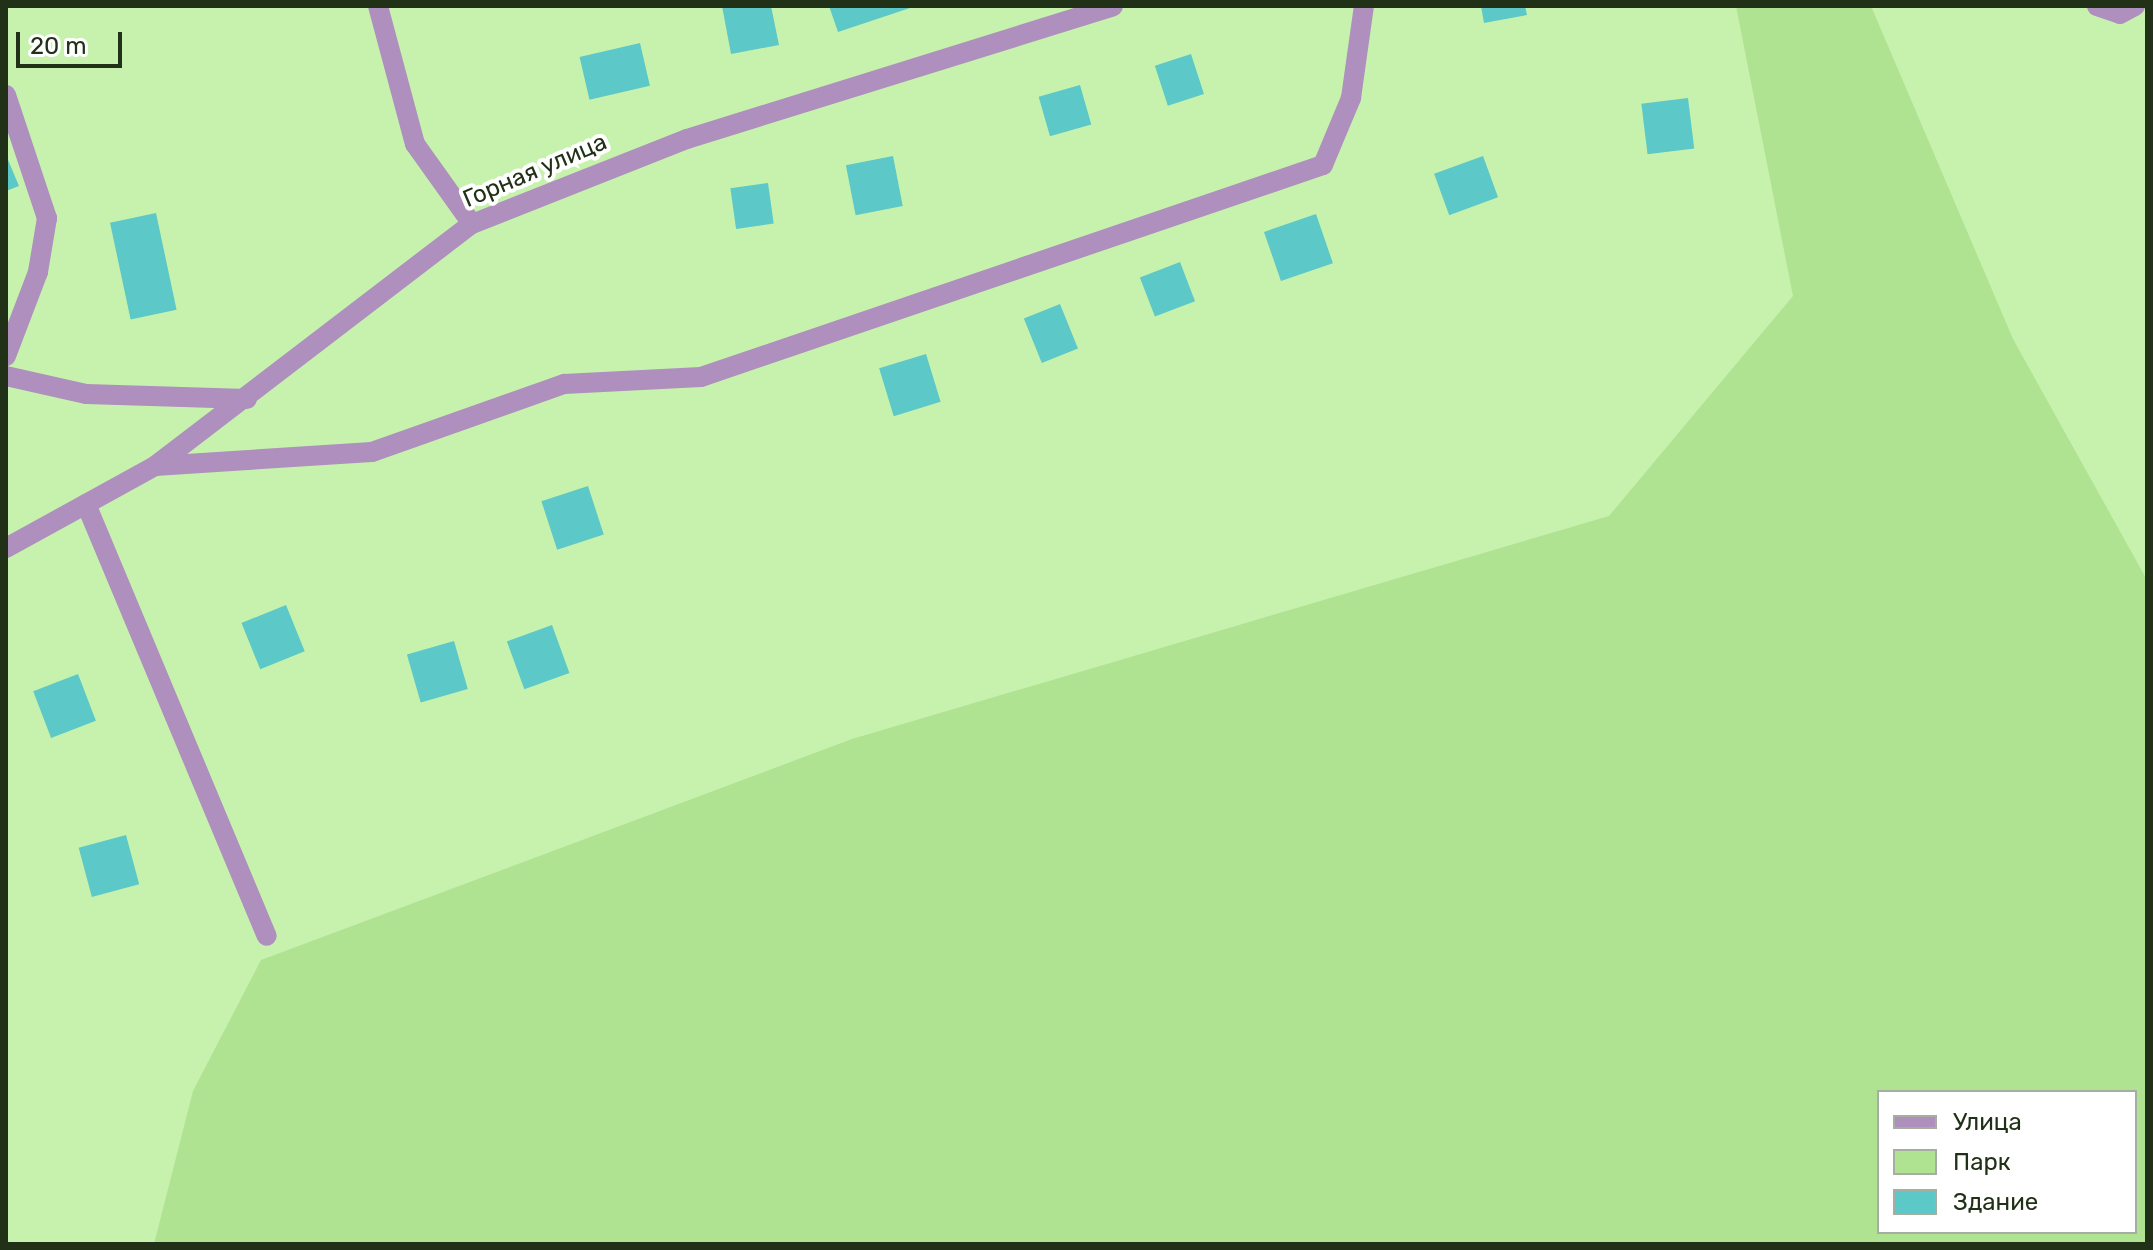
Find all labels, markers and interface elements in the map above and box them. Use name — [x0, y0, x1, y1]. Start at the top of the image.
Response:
scale bar — [20, 16, 126, 66]
text: 20 m — [30, 32, 87, 60]
street label: Горная улица — [459, 128, 611, 214]
legend — [1877, 1090, 2137, 1234]
text: Улица — [1953, 1108, 2022, 1136]
text: Парк — [1953, 1148, 2011, 1176]
text: Здание — [1953, 1188, 2038, 1216]

